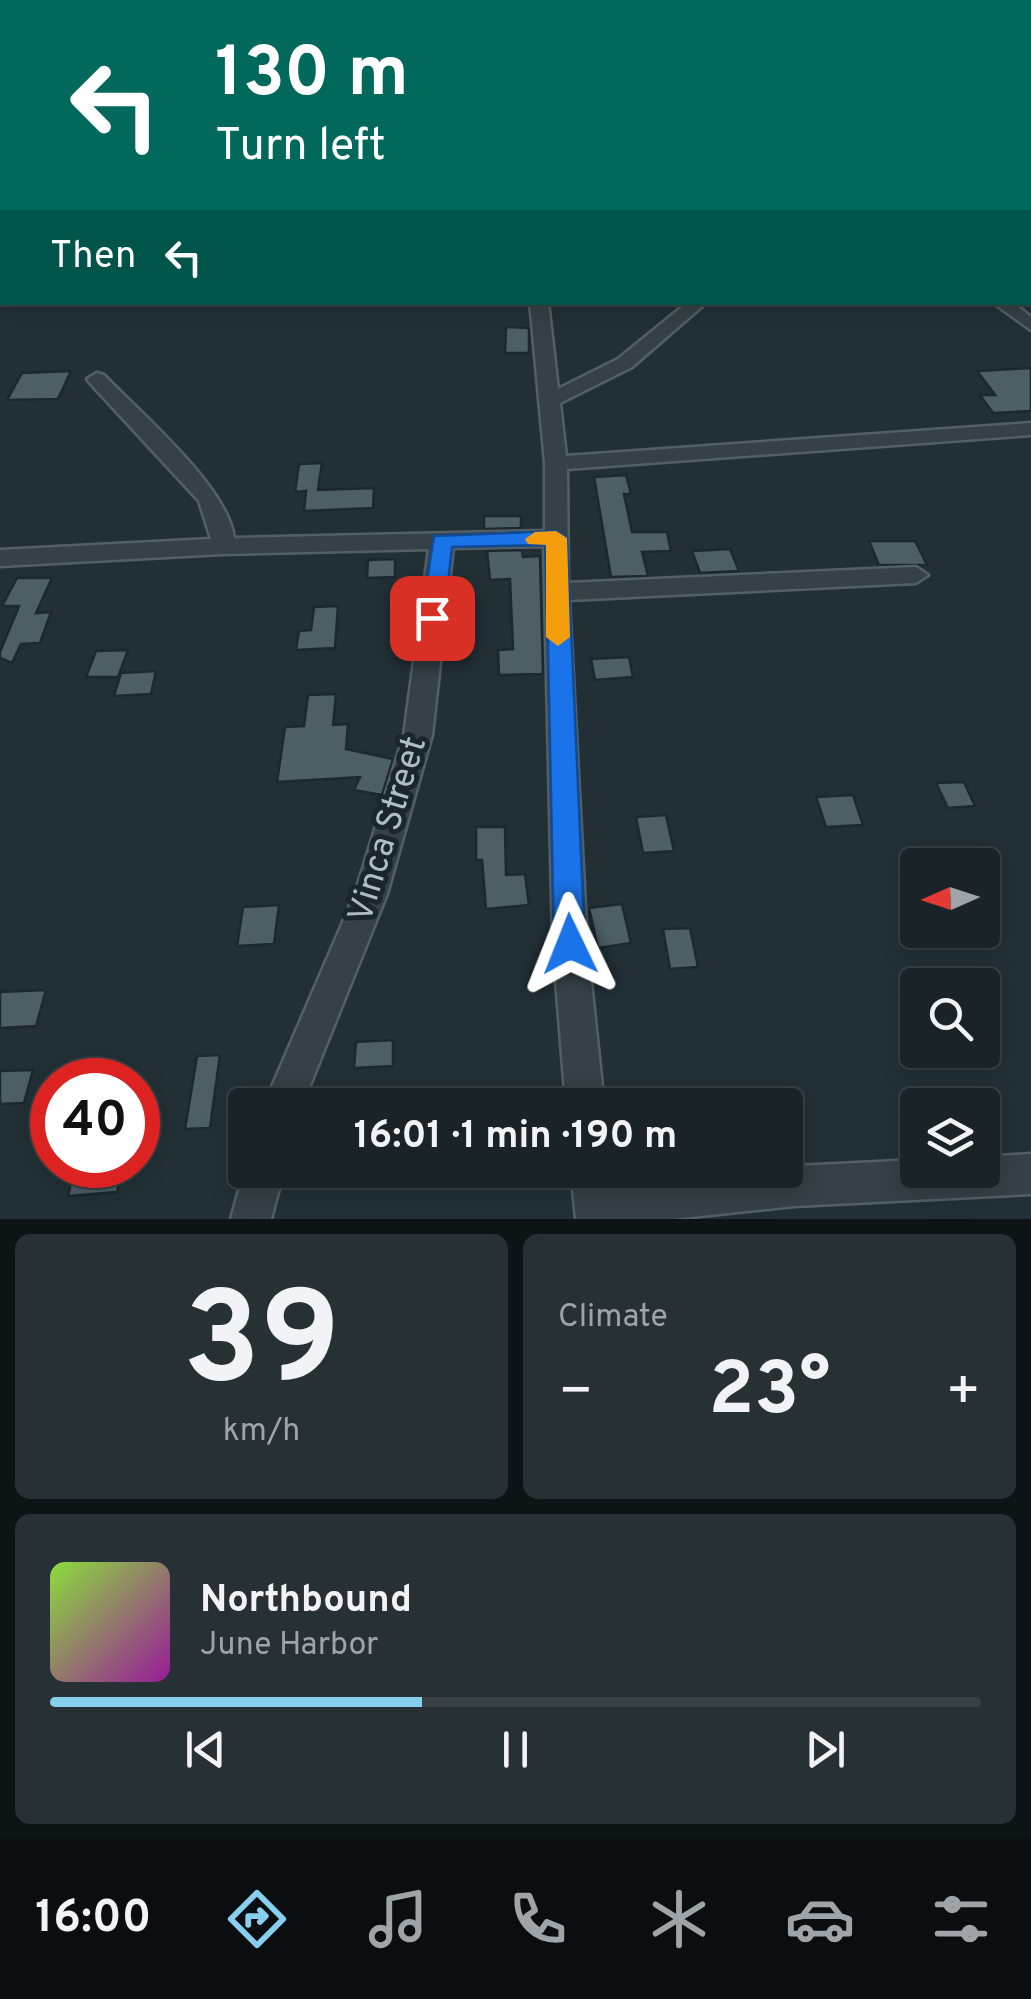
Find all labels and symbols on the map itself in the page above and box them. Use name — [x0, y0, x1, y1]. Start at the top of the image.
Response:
pin — [390, 576, 475, 661]
street label: Vinca Street — [340, 732, 438, 928]
north arrow — [900, 848, 1000, 948]
position arrow — [518, 892, 622, 996]
speed limit sign: 40 — [30, 1058, 160, 1188]

